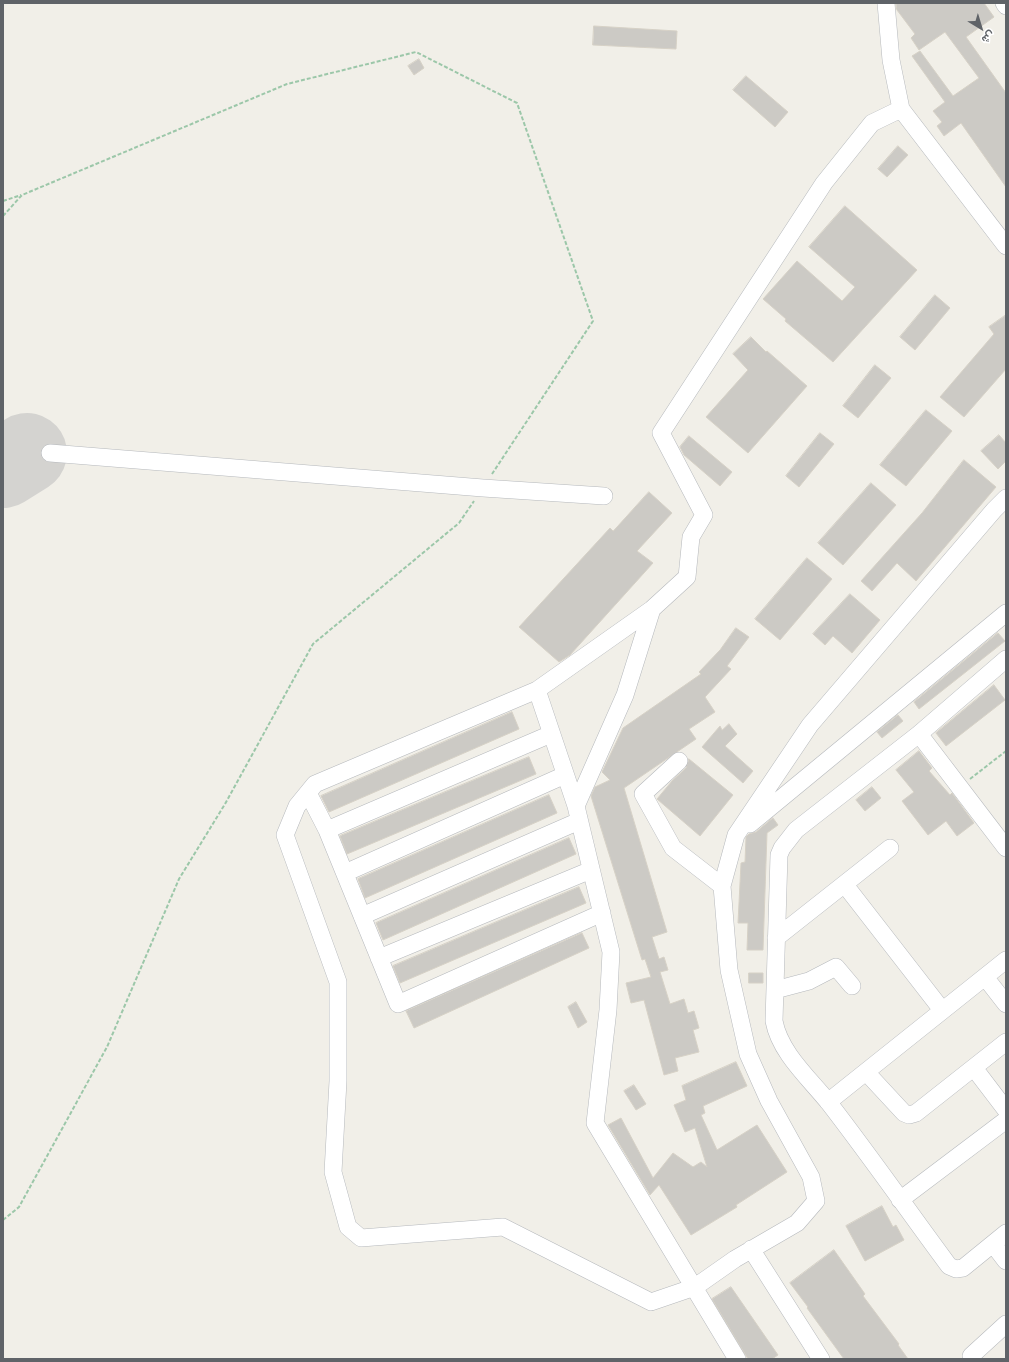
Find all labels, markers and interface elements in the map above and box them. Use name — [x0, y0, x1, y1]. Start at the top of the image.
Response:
north arrow — [961, 8, 1001, 48]
text: ش — [979, 28, 998, 47]

